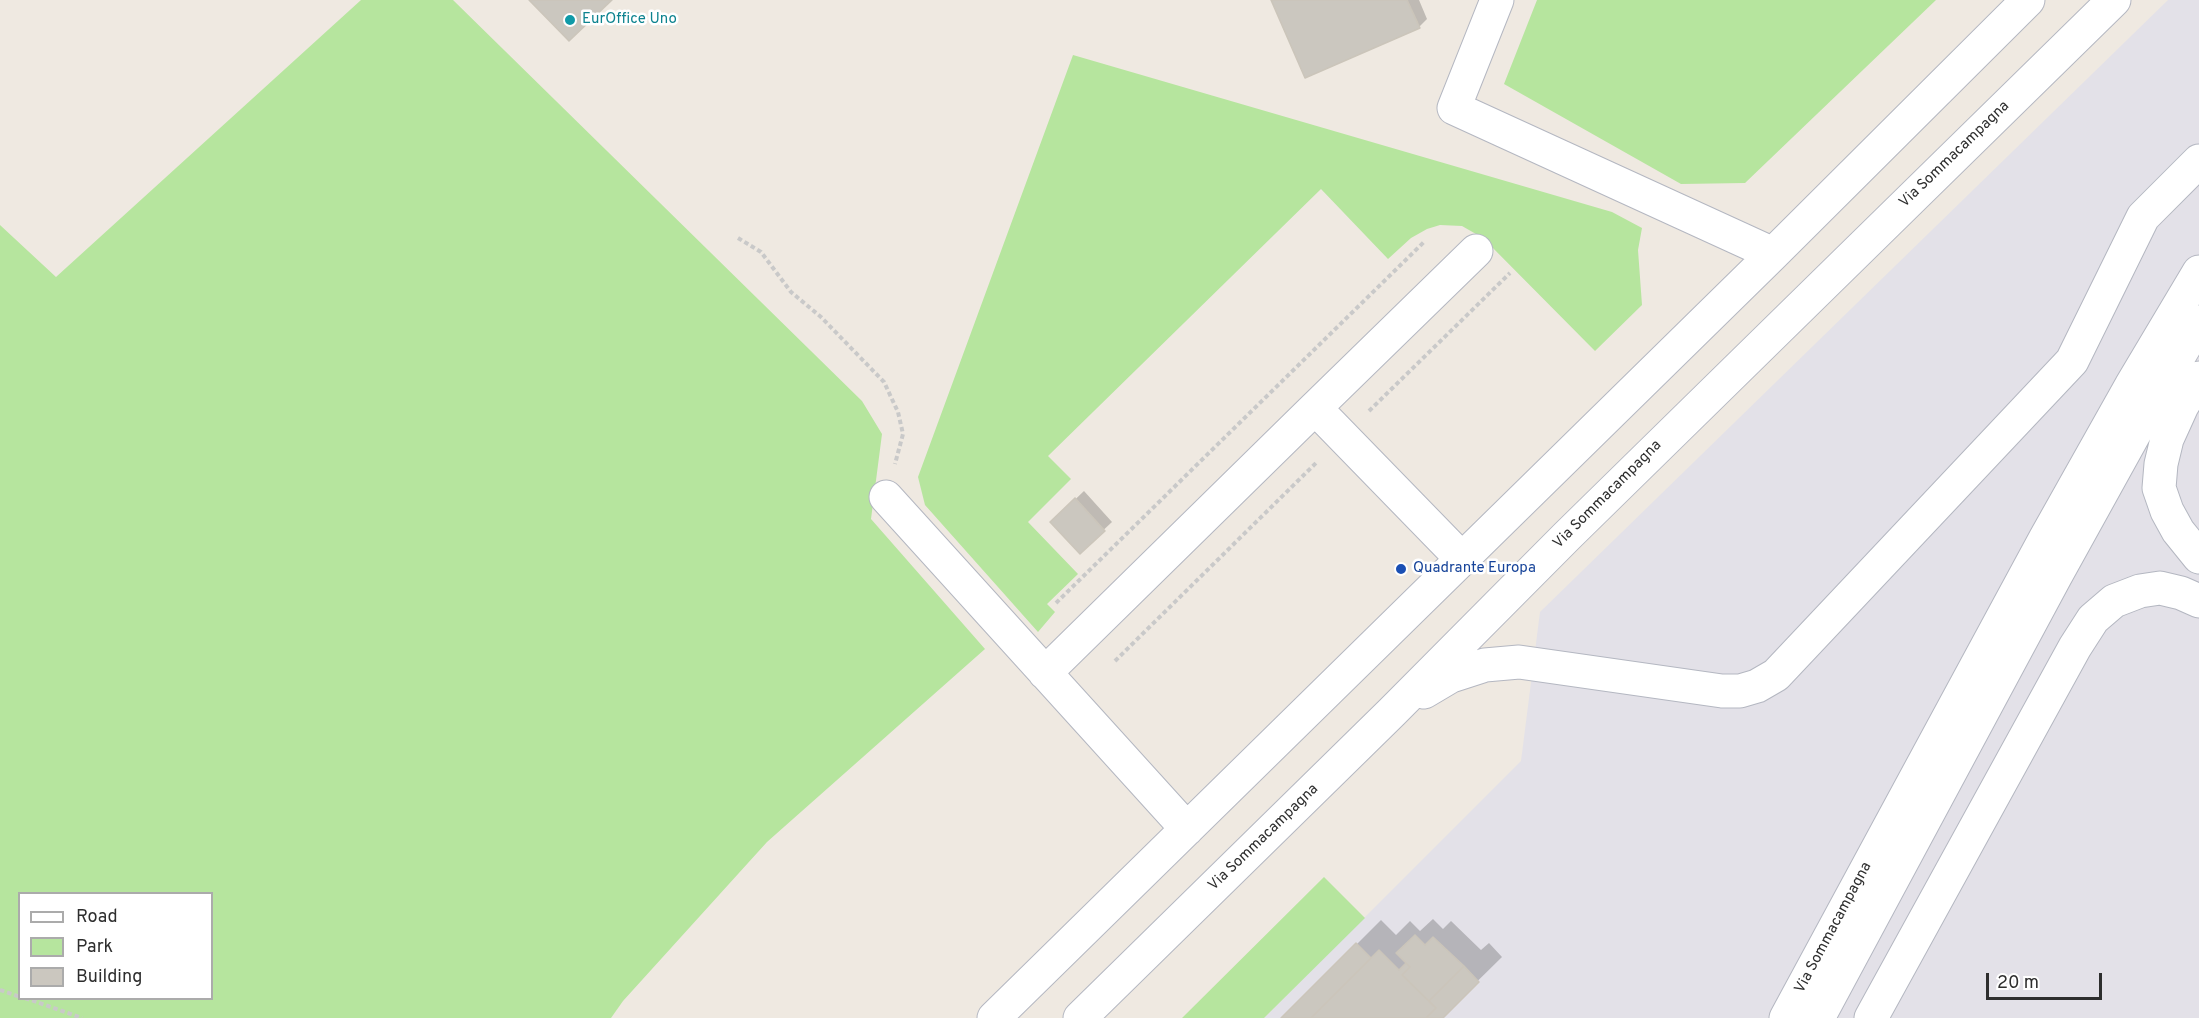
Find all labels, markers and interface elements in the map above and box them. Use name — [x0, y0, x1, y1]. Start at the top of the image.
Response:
place label: EurOffice Uno — [582, 11, 677, 29]
marker: EurOffice Uno — [563, 13, 577, 27]
street label: Via Sommacampagna — [1896, 98, 2014, 212]
street label: Via Sommacampagna — [1550, 437, 1666, 553]
place label: Quadrante Europa — [1413, 560, 1536, 578]
marker: Quadrante Europa — [1394, 562, 1408, 576]
street label: Via Sommacampagna — [1205, 781, 1323, 895]
street label: Via Sommacampagna — [1792, 859, 1876, 997]
legend — [18, 892, 213, 1000]
text: Road — [76, 906, 118, 929]
text: Park — [76, 936, 113, 959]
scale bar — [1989, 961, 2104, 999]
text: Building — [76, 966, 142, 989]
text: 20 m — [1997, 972, 2039, 995]

